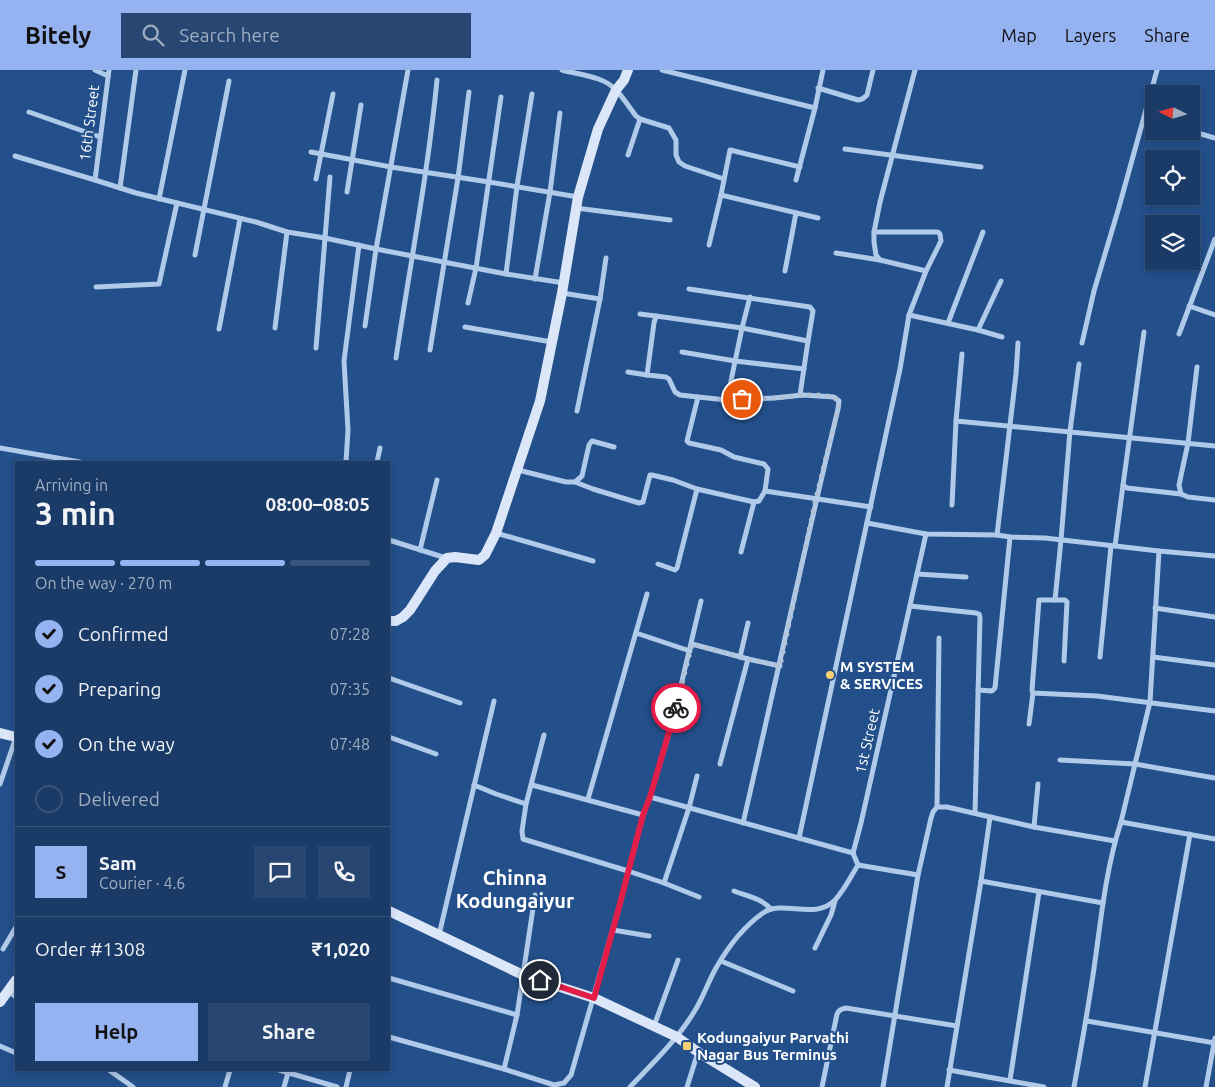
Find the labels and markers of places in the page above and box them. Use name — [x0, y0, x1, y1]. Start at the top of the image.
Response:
pin — [721, 378, 763, 420]
place label: M SYSTEM & SERVICES — [840, 658, 923, 692]
marker: M SYSTEM & SERVICES — [824, 669, 836, 681]
pin — [519, 959, 561, 1001]
place label: Kodungaiyur Parvathi Nagar Bus Terminus — [697, 1029, 849, 1063]
marker: Kodungaiyur Parvathi Nagar Bus Terminus — [681, 1040, 693, 1052]

